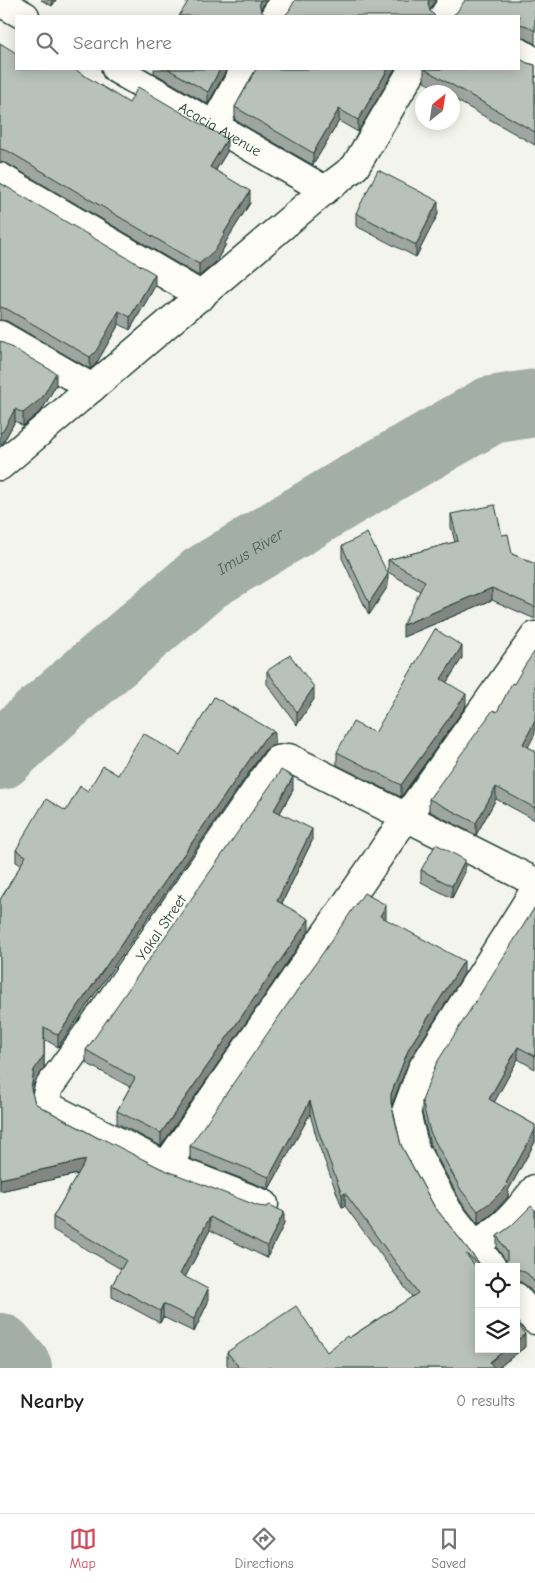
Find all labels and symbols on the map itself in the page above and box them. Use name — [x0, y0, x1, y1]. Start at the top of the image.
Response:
north arrow — [415, 85, 460, 130]
street label: Acacia Avenue — [175, 98, 265, 160]
water label: Imus River — [213, 525, 287, 579]
street label: Yakal Street — [132, 891, 191, 964]

